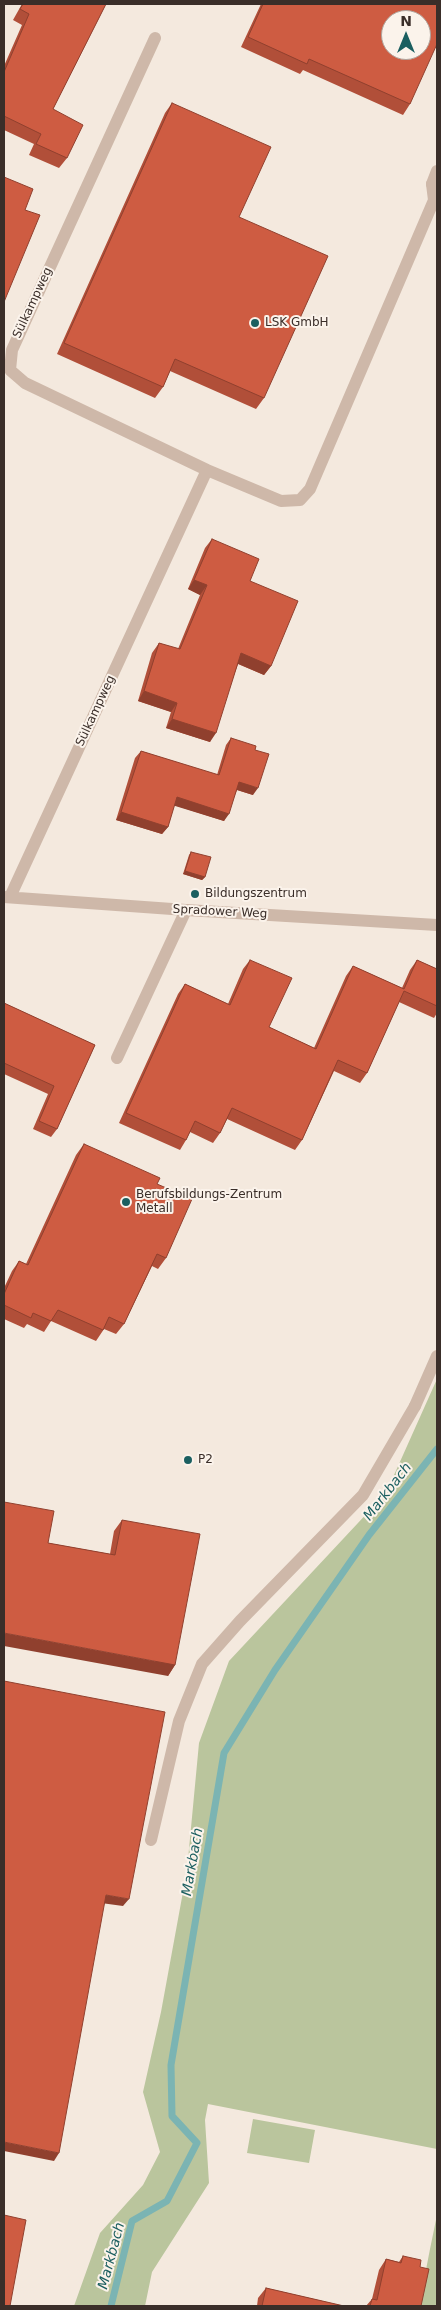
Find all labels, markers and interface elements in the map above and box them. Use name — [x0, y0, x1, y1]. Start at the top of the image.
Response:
north arrow — [381, 10, 431, 60]
text: N — [400, 13, 412, 29]
street label: Sülkampweg — [10, 265, 56, 341]
place label: LSK GmbH — [265, 316, 329, 330]
marker: LSK GmbH — [249, 317, 261, 329]
street label: Sülkampweg — [73, 673, 119, 749]
place label: Bildungszentrum — [205, 887, 307, 901]
marker: Bildungszentrum — [189, 888, 201, 900]
street label: Spradower Weg — [172, 902, 268, 922]
place label: Berufsbildungs-Zentrum Metall — [136, 1188, 282, 1216]
marker: Berufsbildungs-Zentrum Metall — [120, 1196, 132, 1208]
place label: P2 — [198, 1453, 213, 1467]
marker: P2 — [182, 1454, 194, 1466]
water label: Markbach — [360, 1460, 416, 1524]
water label: Markbach — [179, 1827, 207, 1897]
water label: Markbach — [95, 2221, 129, 2291]

